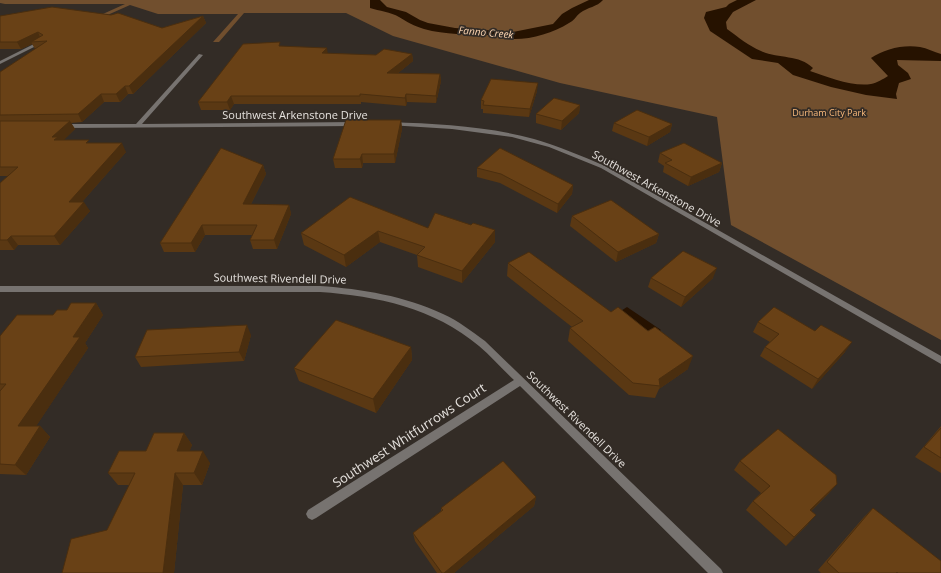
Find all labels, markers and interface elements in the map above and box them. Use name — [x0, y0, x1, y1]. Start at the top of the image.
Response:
water label: Fanno Creek — [458, 23, 515, 41]
park label: Durham City Park — [792, 106, 866, 119]
street label: Southwest Arkenstone Drive — [222, 107, 368, 122]
street label: Southwest Arkenstone Drive — [590, 146, 724, 230]
street label: Southwest Rivendell Drive — [213, 269, 347, 287]
street label: Southwest Rivendell Drive — [524, 367, 630, 471]
street label: Southwest Whitfurrows Court — [329, 378, 489, 491]

